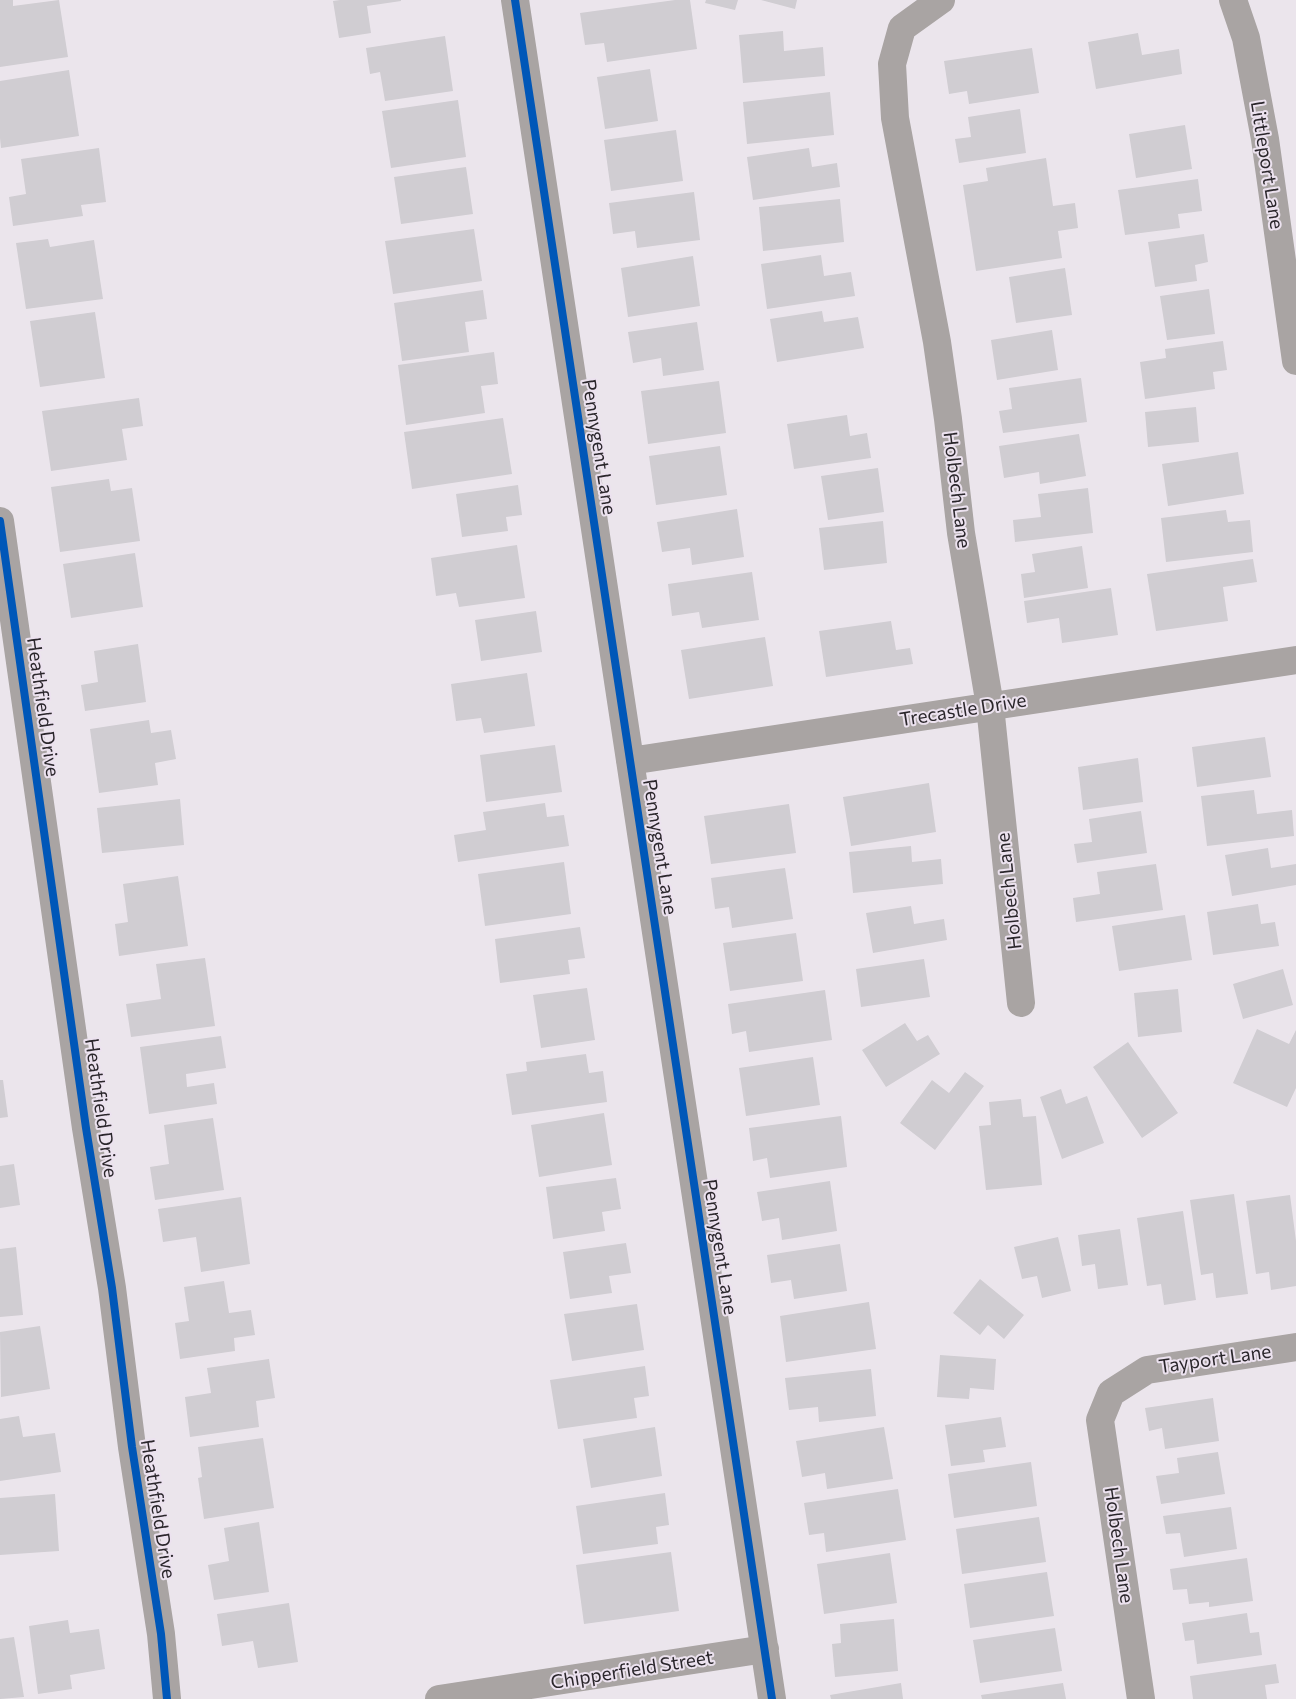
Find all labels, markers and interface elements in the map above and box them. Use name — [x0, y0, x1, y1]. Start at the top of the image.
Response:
street label: Littleport Lane — [1246, 99, 1288, 231]
street label: Pennygent Lane — [577, 378, 621, 516]
street label: Holbech Lane — [939, 430, 975, 550]
street label: Heathfield Drive — [22, 636, 64, 778]
street label: Trecastle Drive — [898, 689, 1028, 731]
street label: Pennygent Lane — [638, 778, 682, 916]
street label: Holbech Lane — [992, 831, 1026, 951]
street label: Heathfield Drive — [80, 1037, 122, 1179]
street label: Pennygent Lane — [698, 1178, 742, 1316]
street label: Tayport Lane — [1157, 1340, 1273, 1378]
street label: Heathfield Drive — [136, 1438, 180, 1580]
street label: Holbech Lane — [1100, 1485, 1138, 1605]
street label: Chipperfield Street — [549, 1646, 715, 1694]

